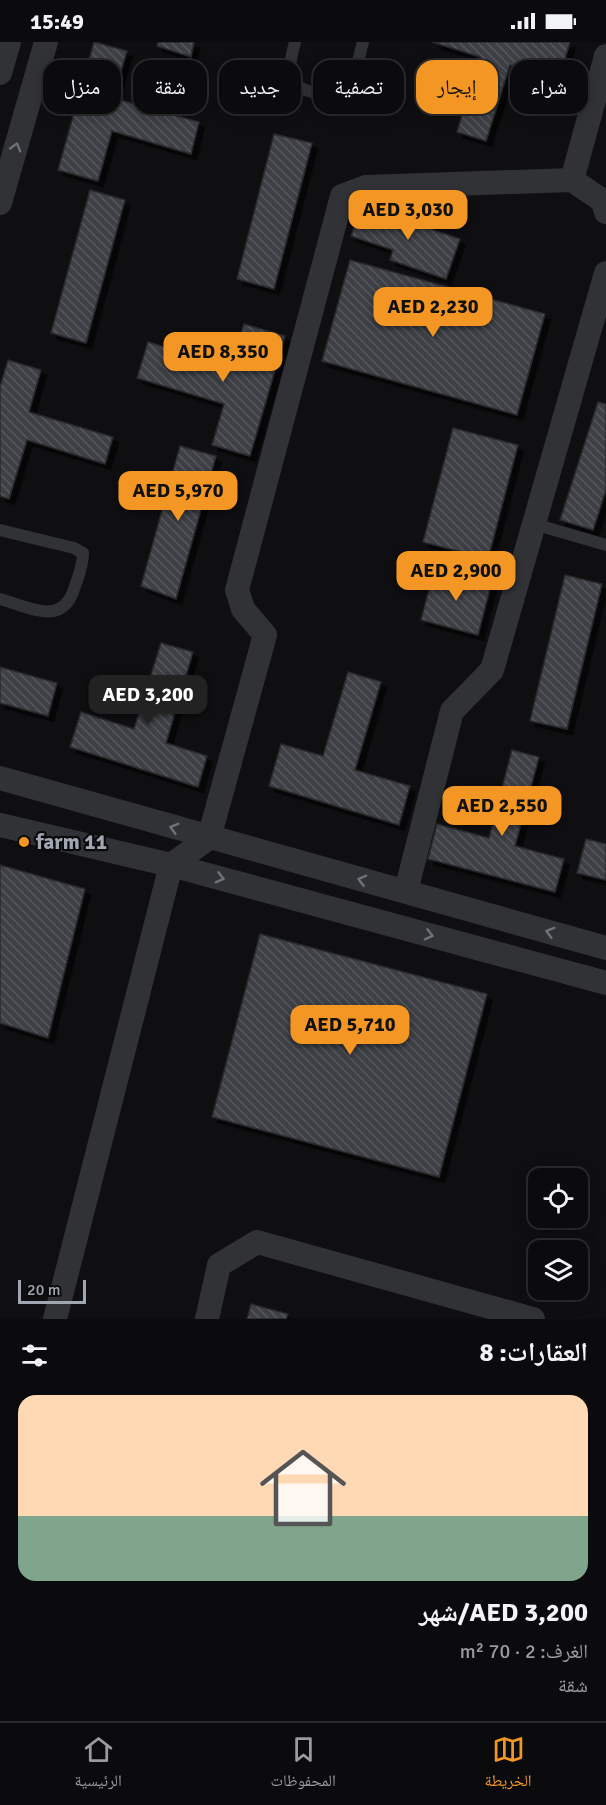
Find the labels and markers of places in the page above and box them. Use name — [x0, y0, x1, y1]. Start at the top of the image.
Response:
pin: AED 3,030 — [339, 190, 477, 241]
pin: AED 2,230 — [364, 287, 502, 338]
pin: AED 8,350 — [154, 332, 292, 383]
pin: AED 5,970 — [109, 471, 247, 522]
pin: AED 2,900 — [387, 551, 525, 602]
pin: AED 3,200 — [79, 675, 217, 726]
pin: AED 2,550 — [433, 786, 571, 837]
place label: farm 11 — [35, 829, 107, 855]
marker: farm 11 — [17, 835, 31, 849]
pin: AED 5,710 — [281, 1005, 419, 1056]

